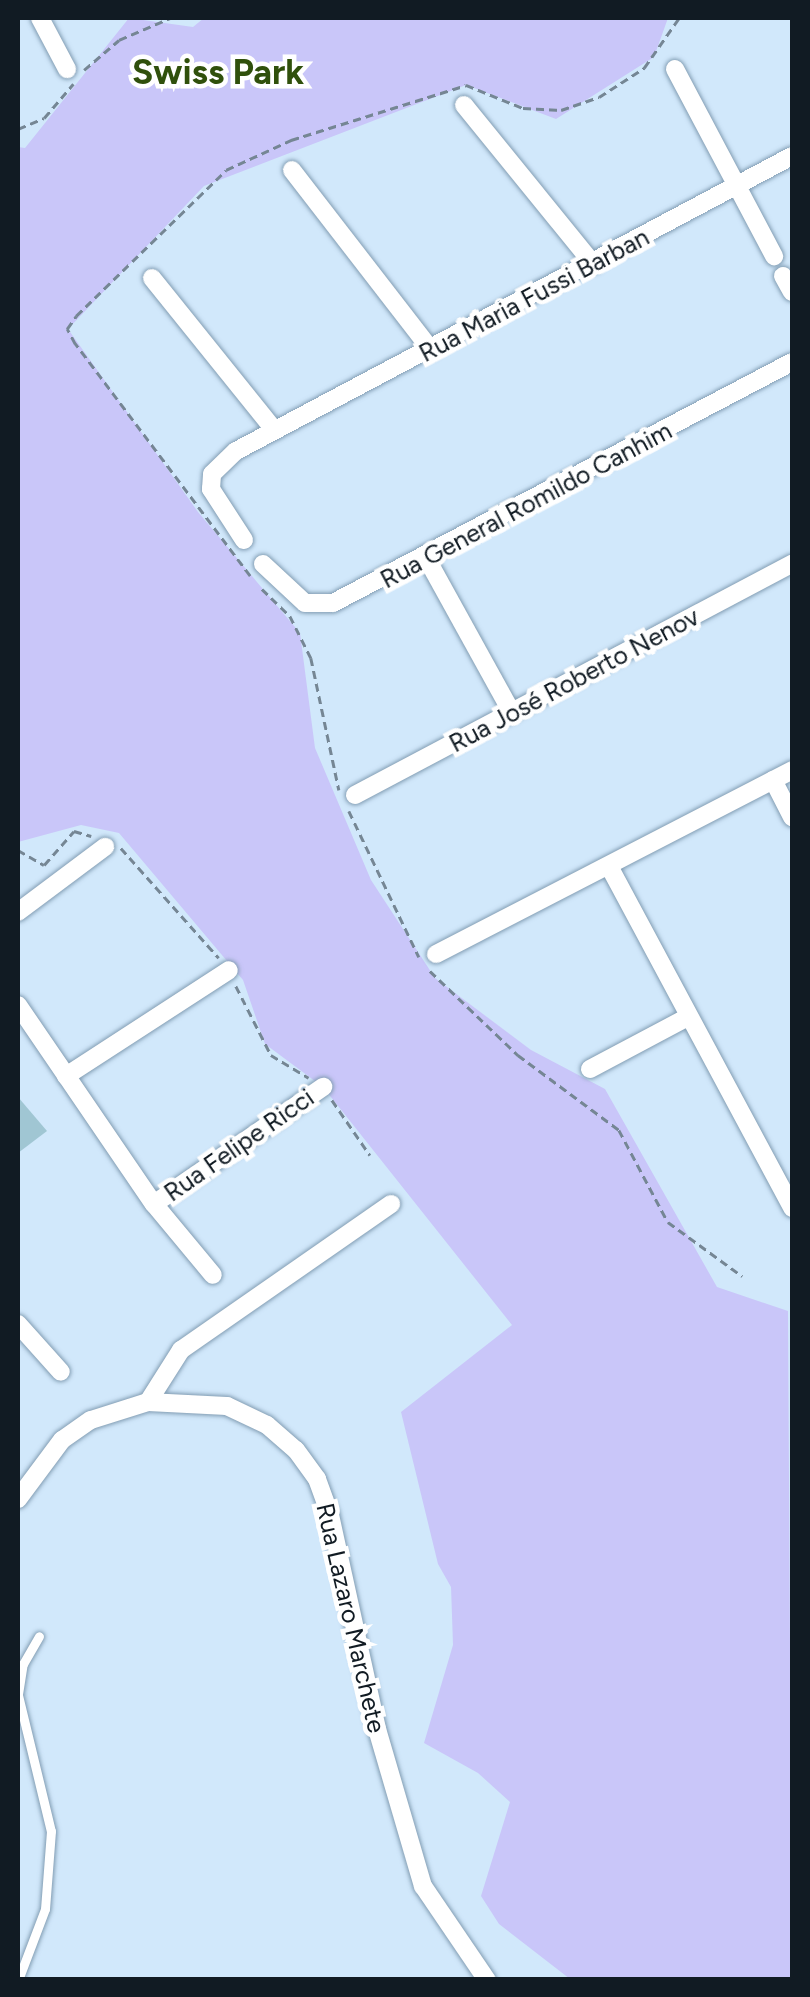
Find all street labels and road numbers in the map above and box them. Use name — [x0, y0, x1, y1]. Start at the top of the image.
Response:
street label: Rua Maria Fussi Barban — [414, 222, 654, 368]
street label: Rua General Romildo Canhim — [375, 415, 677, 595]
street label: Rua José Roberto Nenov — [444, 601, 704, 759]
street label: Rua Felipe Ricci — [158, 1082, 320, 1208]
street label: Rua Lazaro Marchete — [310, 1500, 392, 1736]

